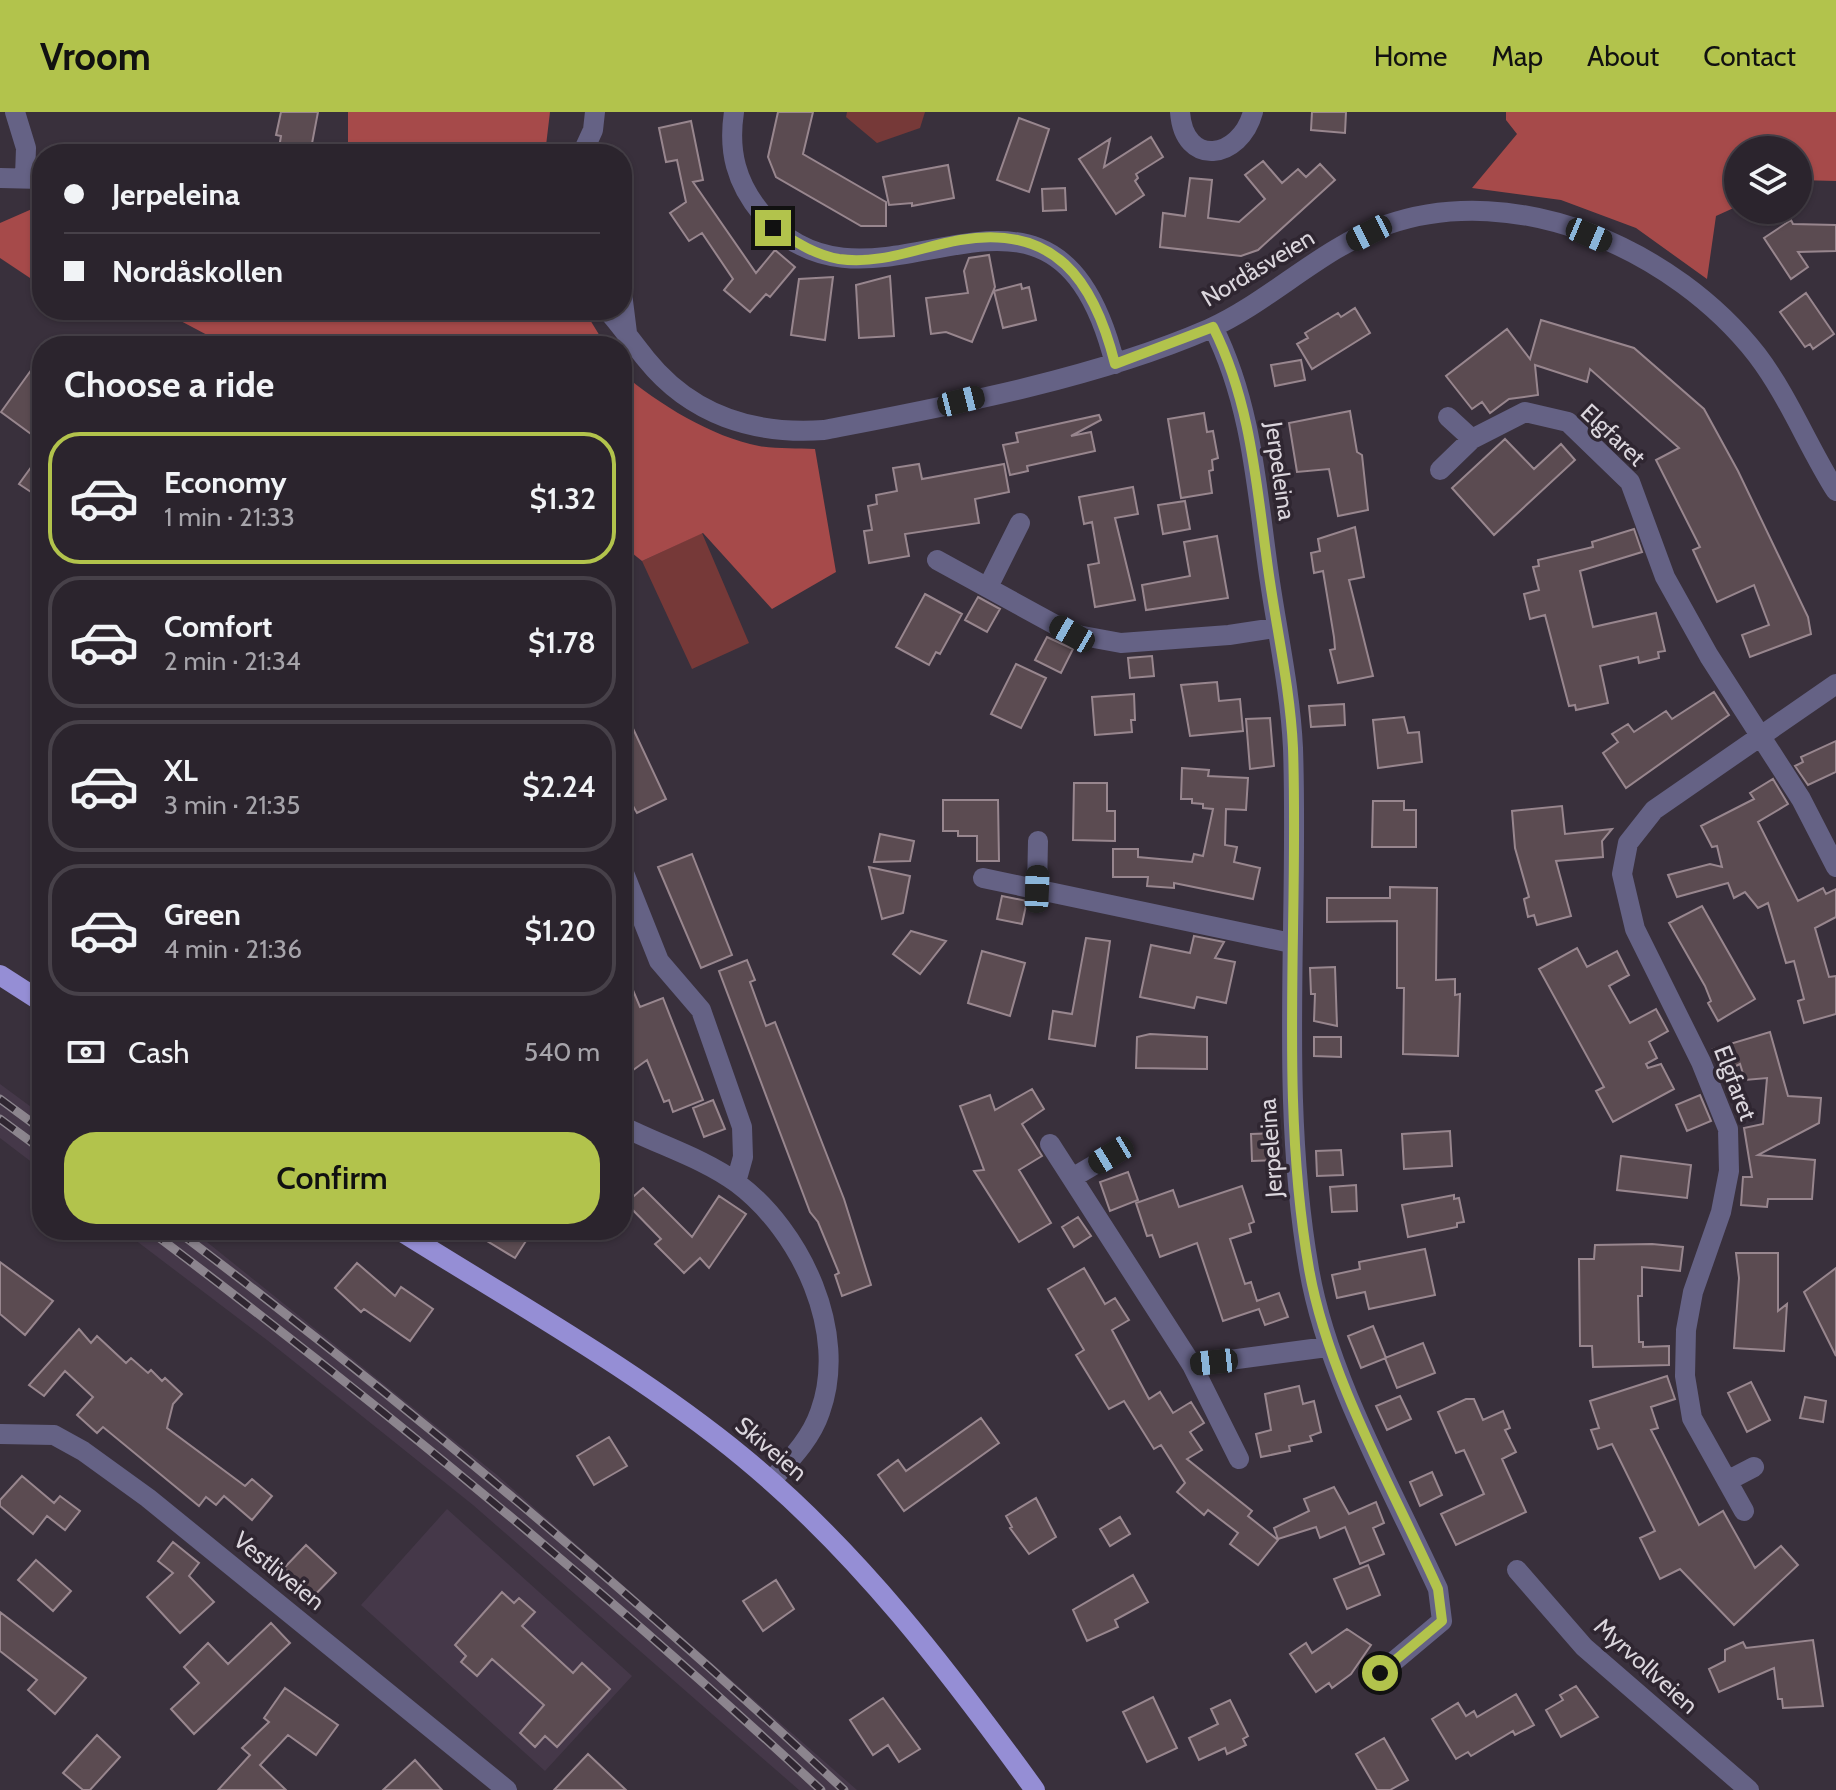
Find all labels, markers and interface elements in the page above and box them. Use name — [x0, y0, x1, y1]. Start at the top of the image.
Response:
text: Vroom — [40, 33, 151, 80]
text: Home — [1374, 39, 1447, 73]
text: Map — [1491, 39, 1543, 73]
text: About — [1587, 39, 1659, 73]
text: Contact — [1703, 39, 1796, 73]
map controls — [1724, 136, 1812, 224]
button: layers — [1724, 136, 1812, 224]
text: Jerpeleina — [112, 176, 240, 213]
route end — [755, 210, 791, 246]
car — [1342, 211, 1396, 255]
car — [1562, 215, 1616, 255]
street label: Nordåsveien — [1196, 223, 1319, 313]
text: Nordåskollen — [112, 253, 283, 290]
text: Choose a ride — [64, 362, 274, 406]
car — [935, 384, 987, 418]
street label: Elgfaret — [1575, 397, 1652, 472]
street label: Jerpeleina — [1259, 419, 1302, 523]
icon: car — [68, 462, 140, 534]
text: Economy — [164, 464, 287, 501]
text: $1.32 — [529, 480, 596, 517]
text: 1 min · 21:33 — [164, 501, 295, 533]
icon: car — [68, 606, 140, 678]
text: Comfort — [164, 608, 272, 645]
car — [1045, 612, 1099, 656]
text: $1.78 — [528, 624, 596, 661]
text: 2 min · 21:34 — [164, 645, 301, 677]
icon: car — [68, 750, 140, 822]
text: XL — [164, 752, 198, 789]
text: $2.24 — [522, 768, 596, 805]
text: 3 min · 21:35 — [164, 789, 300, 821]
car — [1024, 865, 1050, 913]
icon: car — [68, 894, 140, 966]
text: Green — [164, 896, 241, 933]
text: $1.20 — [525, 912, 596, 949]
text: 4 min · 21:36 — [164, 933, 302, 965]
icon: cash — [64, 1030, 108, 1074]
text: Cash — [128, 1034, 190, 1071]
text: 540 m — [524, 1036, 600, 1068]
street label: Elgfaret — [1708, 1041, 1763, 1124]
street label: Jerpeleina — [1253, 1097, 1288, 1200]
button: Confirm — [64, 1132, 600, 1224]
car — [1084, 1132, 1138, 1178]
car — [1189, 1348, 1239, 1376]
street label: Skiveien — [730, 1410, 813, 1487]
street label: Vestliveien — [228, 1525, 331, 1616]
street label: Myrvollveien — [1589, 1612, 1704, 1720]
route start — [1362, 1655, 1398, 1691]

